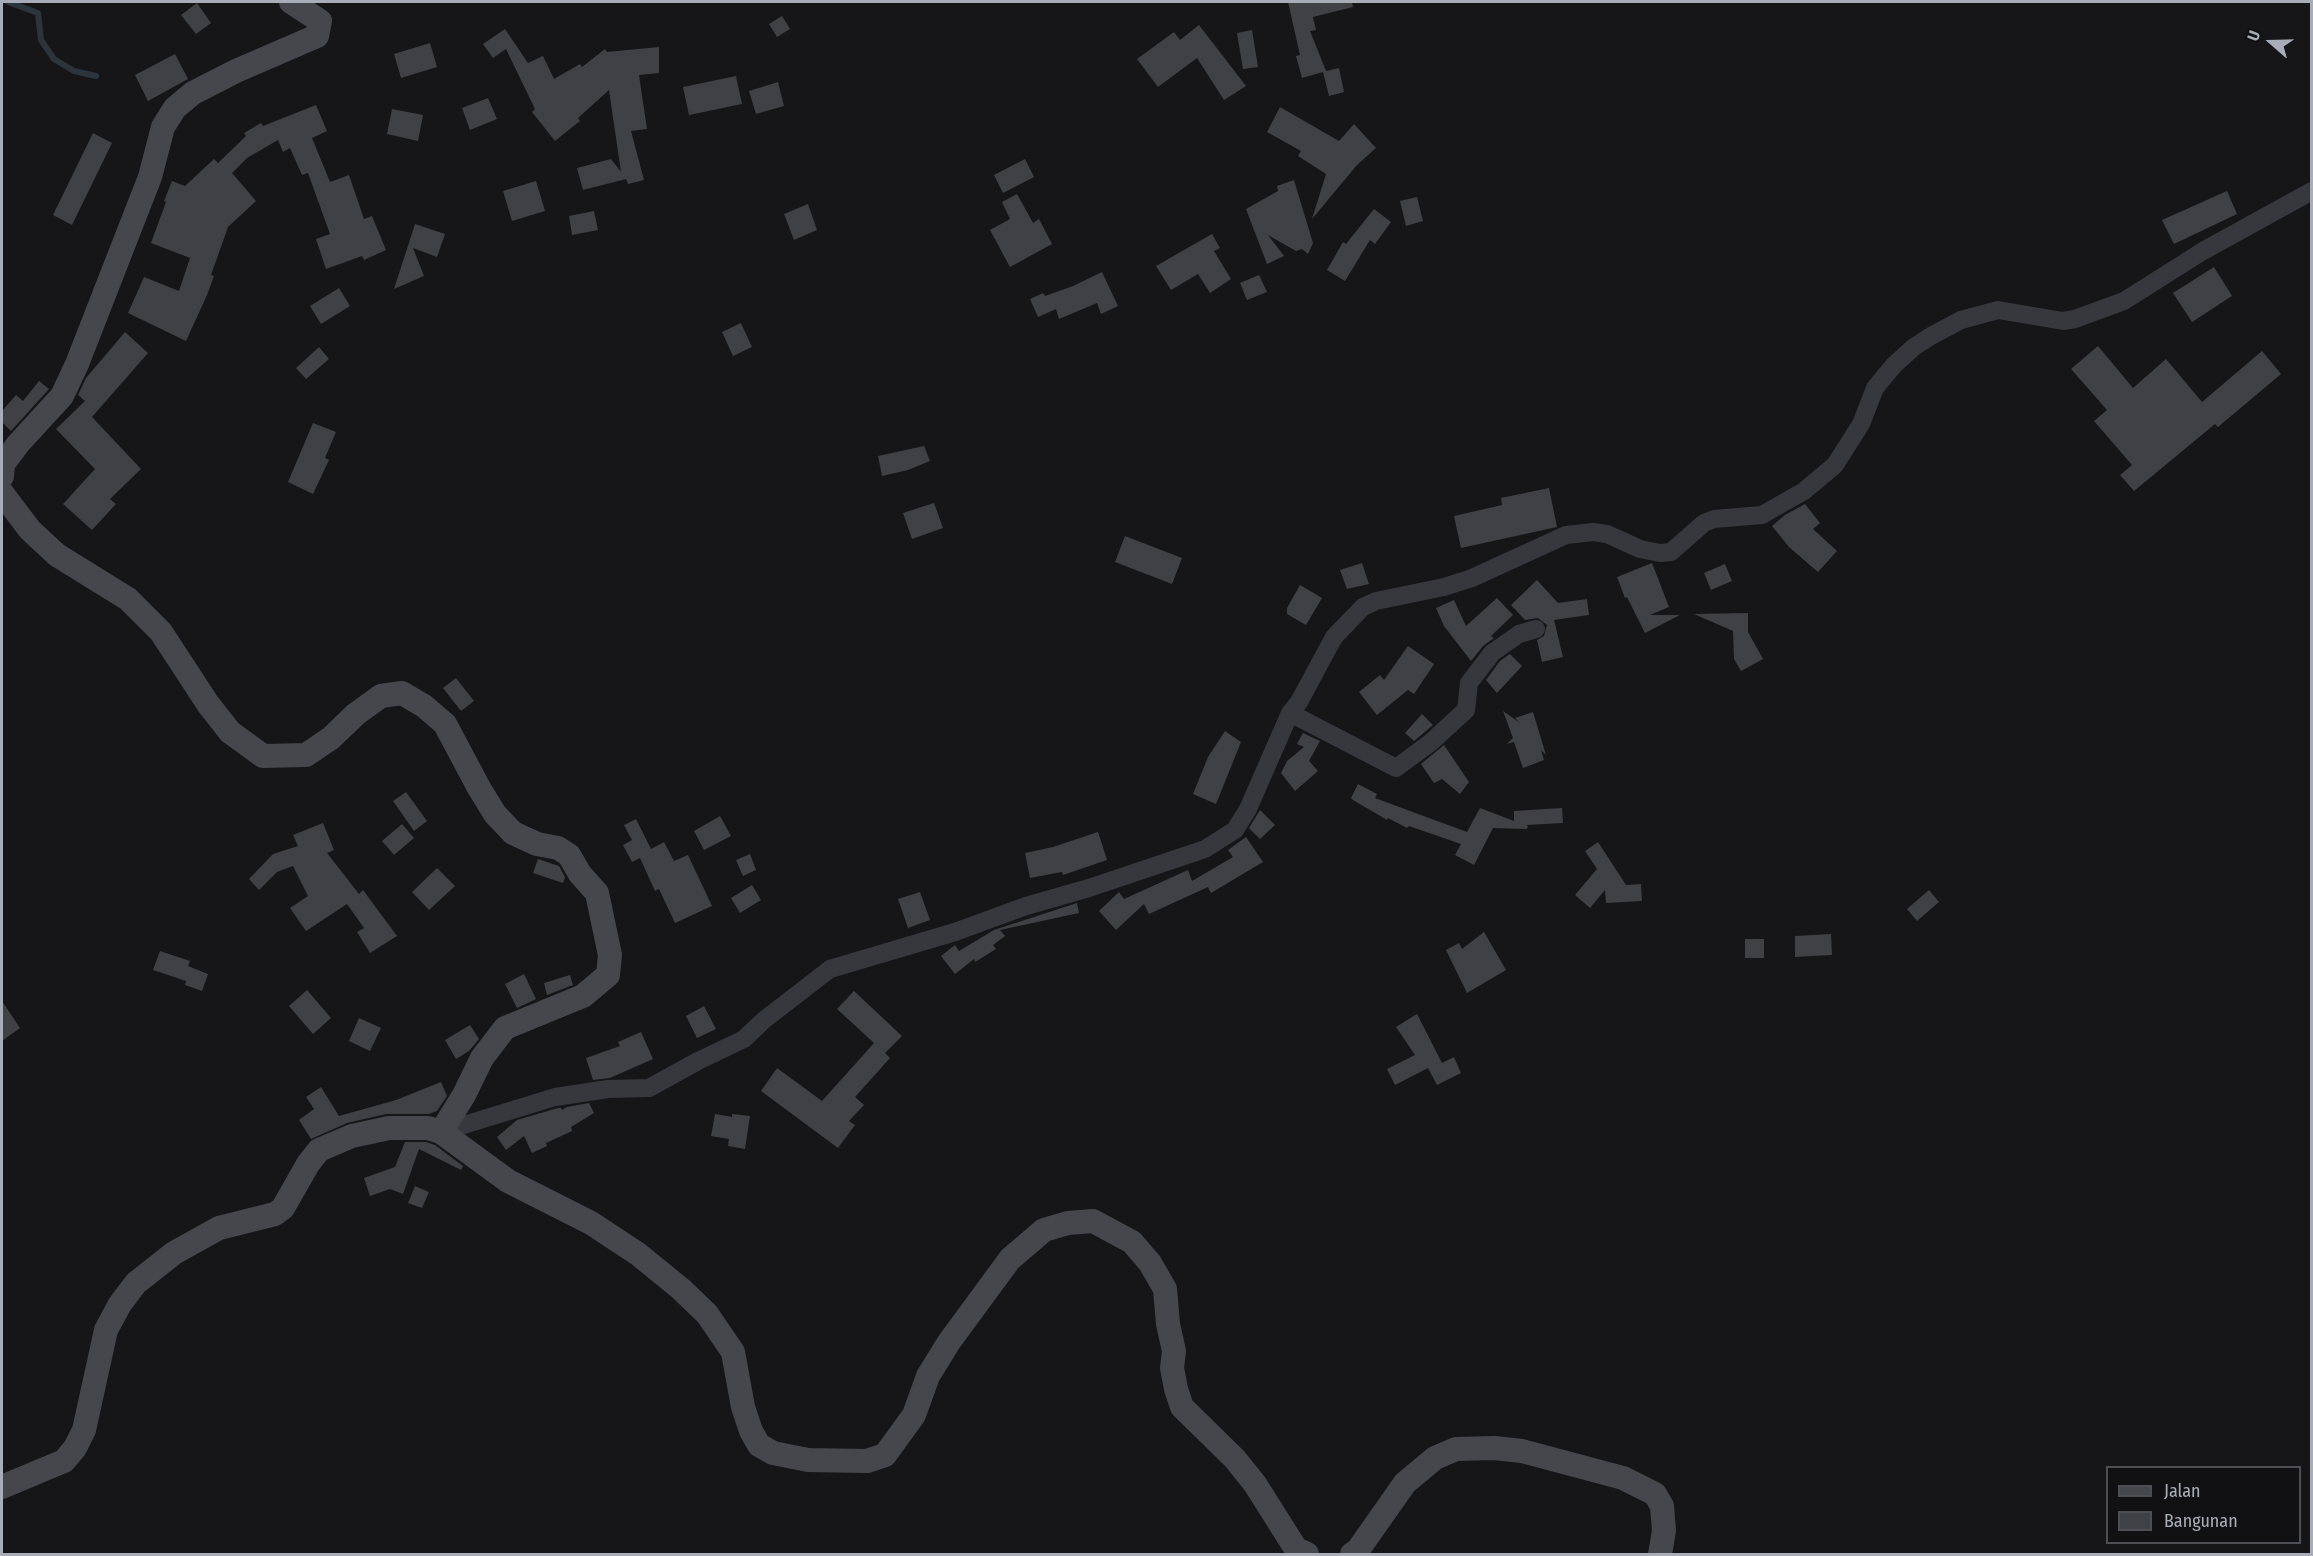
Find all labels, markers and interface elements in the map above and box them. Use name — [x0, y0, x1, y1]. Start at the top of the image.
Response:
north arrow — [2241, 12, 2301, 72]
text: U — [2243, 28, 2264, 43]
legend — [2106, 1466, 2301, 1544]
text: Jalan — [2164, 1480, 2201, 1502]
text: Bangunan — [2164, 1510, 2238, 1532]

